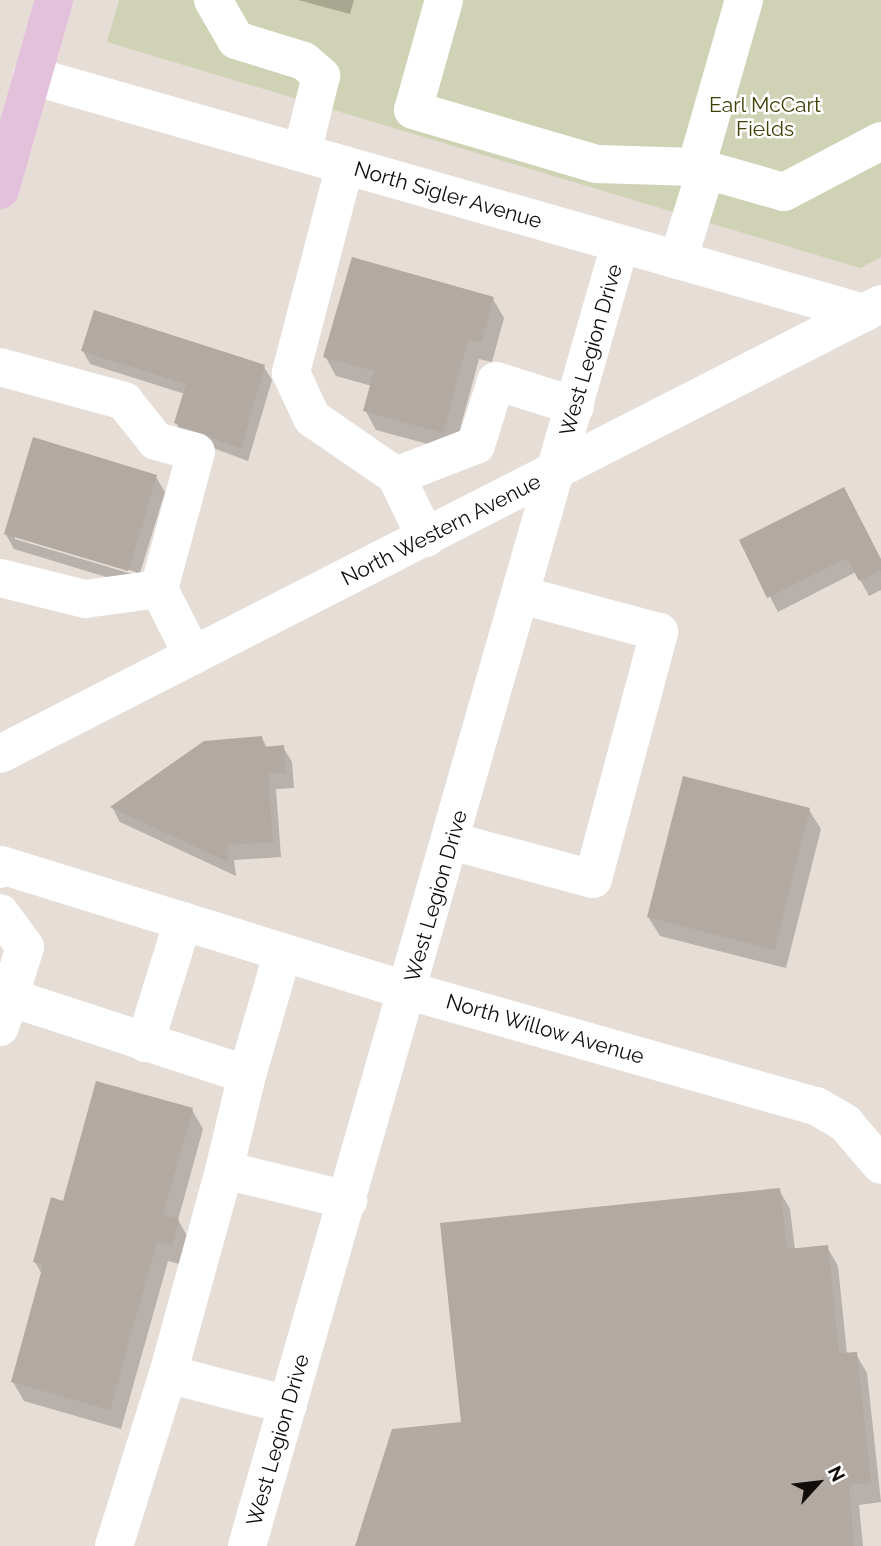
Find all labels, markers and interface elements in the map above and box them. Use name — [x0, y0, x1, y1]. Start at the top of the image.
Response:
park label: Earl McCart Fields — [709, 92, 821, 142]
street label: North Sigler Avenue — [351, 156, 545, 234]
street label: West Legion Drive — [554, 261, 628, 439]
street label: North Western Avenue — [337, 469, 545, 591]
street label: West Legion Drive — [399, 807, 473, 985]
street label: North Willow Avenue — [442, 988, 648, 1070]
street label: West Legion Drive — [241, 1351, 315, 1529]
north arrow — [783, 1448, 853, 1518]
text: N — [824, 1462, 850, 1485]

